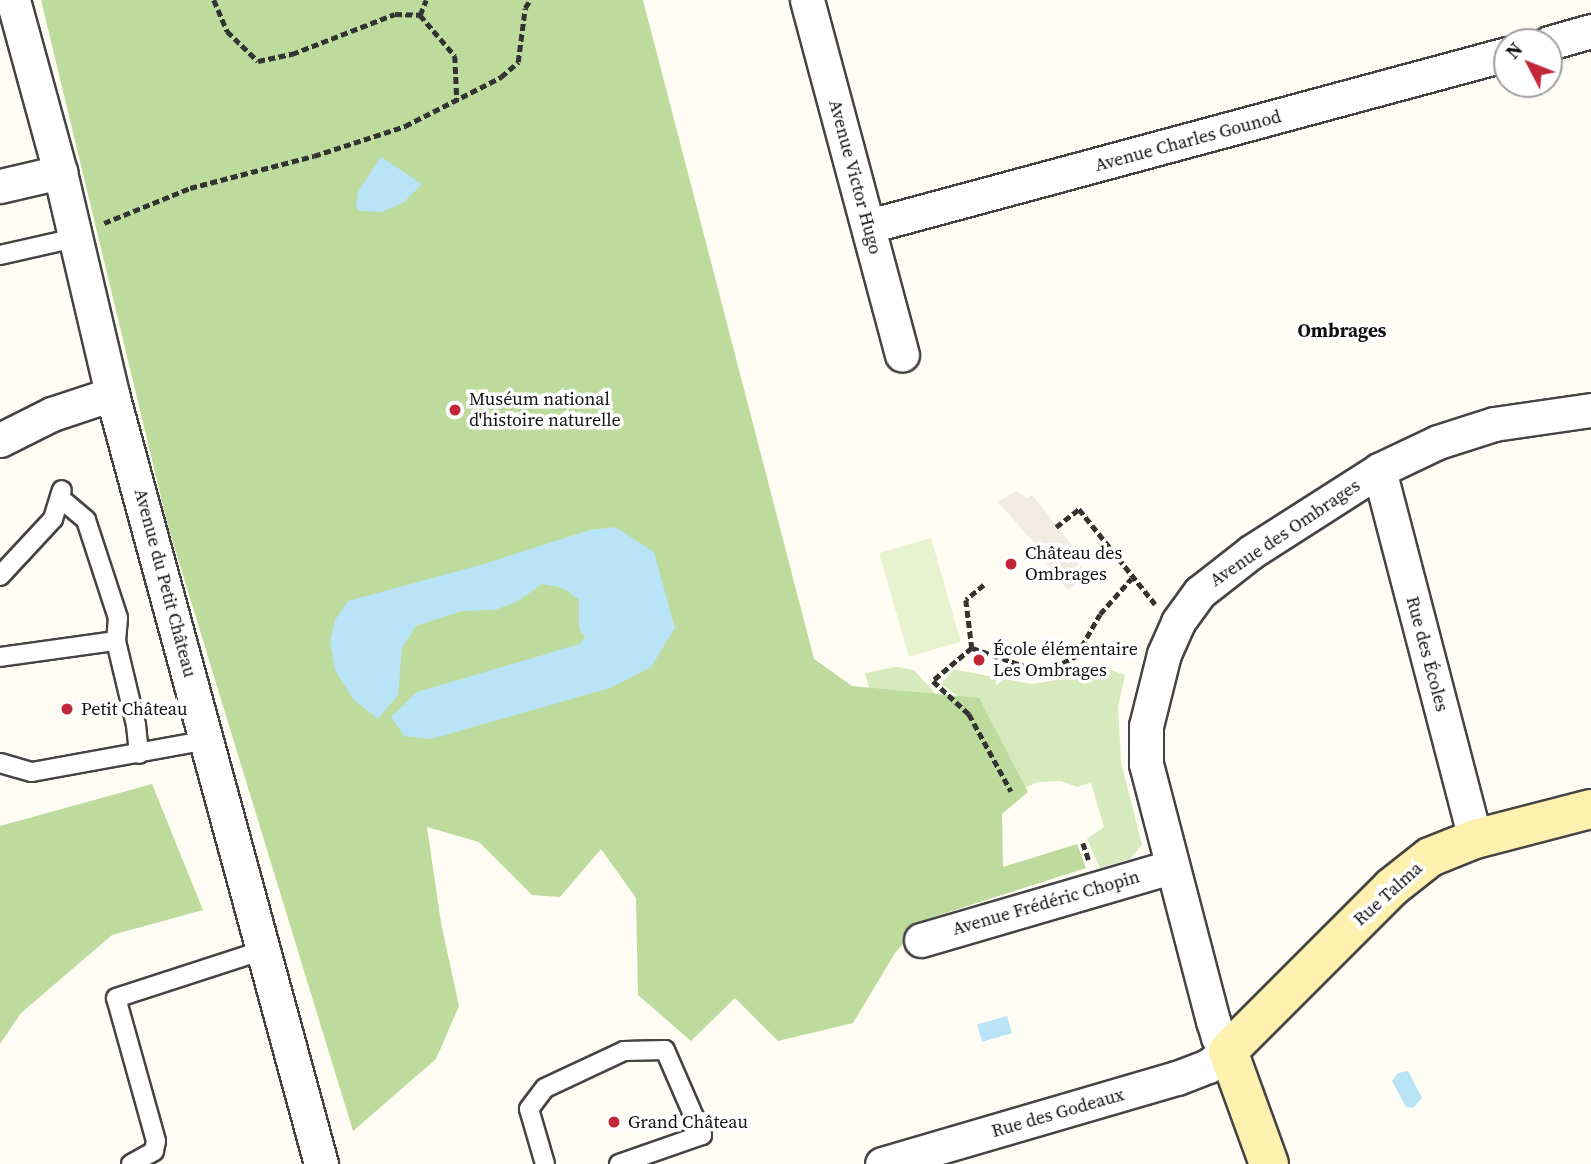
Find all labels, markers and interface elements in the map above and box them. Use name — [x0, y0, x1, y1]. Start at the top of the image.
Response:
north arrow — [1493, 28, 1563, 98]
text: N — [1500, 36, 1528, 64]
street label: Avenue Victor Hugo — [824, 97, 886, 257]
street label: Avenue Charles Gounod — [1092, 106, 1284, 176]
district label: Ombrages — [1297, 320, 1387, 342]
place label: Muséum national d'histoire naturelle — [469, 389, 621, 432]
marker: Muséum national d'histoire naturelle — [447, 402, 463, 418]
street label: Avenue des Ombrages — [1206, 475, 1364, 591]
street label: Avenue du Petit Château — [129, 486, 201, 680]
place label: Château des Ombrages — [1025, 543, 1122, 586]
marker: Château des Ombrages — [1003, 556, 1019, 572]
street label: Rue des Écoles — [1401, 594, 1453, 714]
place label: École élémentaire Les Ombrages — [993, 639, 1138, 682]
marker: École élémentaire Les Ombrages — [971, 652, 987, 668]
place label: Petit Château — [81, 698, 188, 720]
marker: Petit Château — [59, 701, 75, 717]
street label: Rue Talma — [1349, 857, 1427, 931]
street label: Avenue Frédéric Chopin — [950, 866, 1142, 940]
street label: Rue des Godeaux — [989, 1084, 1127, 1142]
place label: Grand Château — [628, 1111, 748, 1133]
marker: Grand Château — [606, 1114, 622, 1130]

